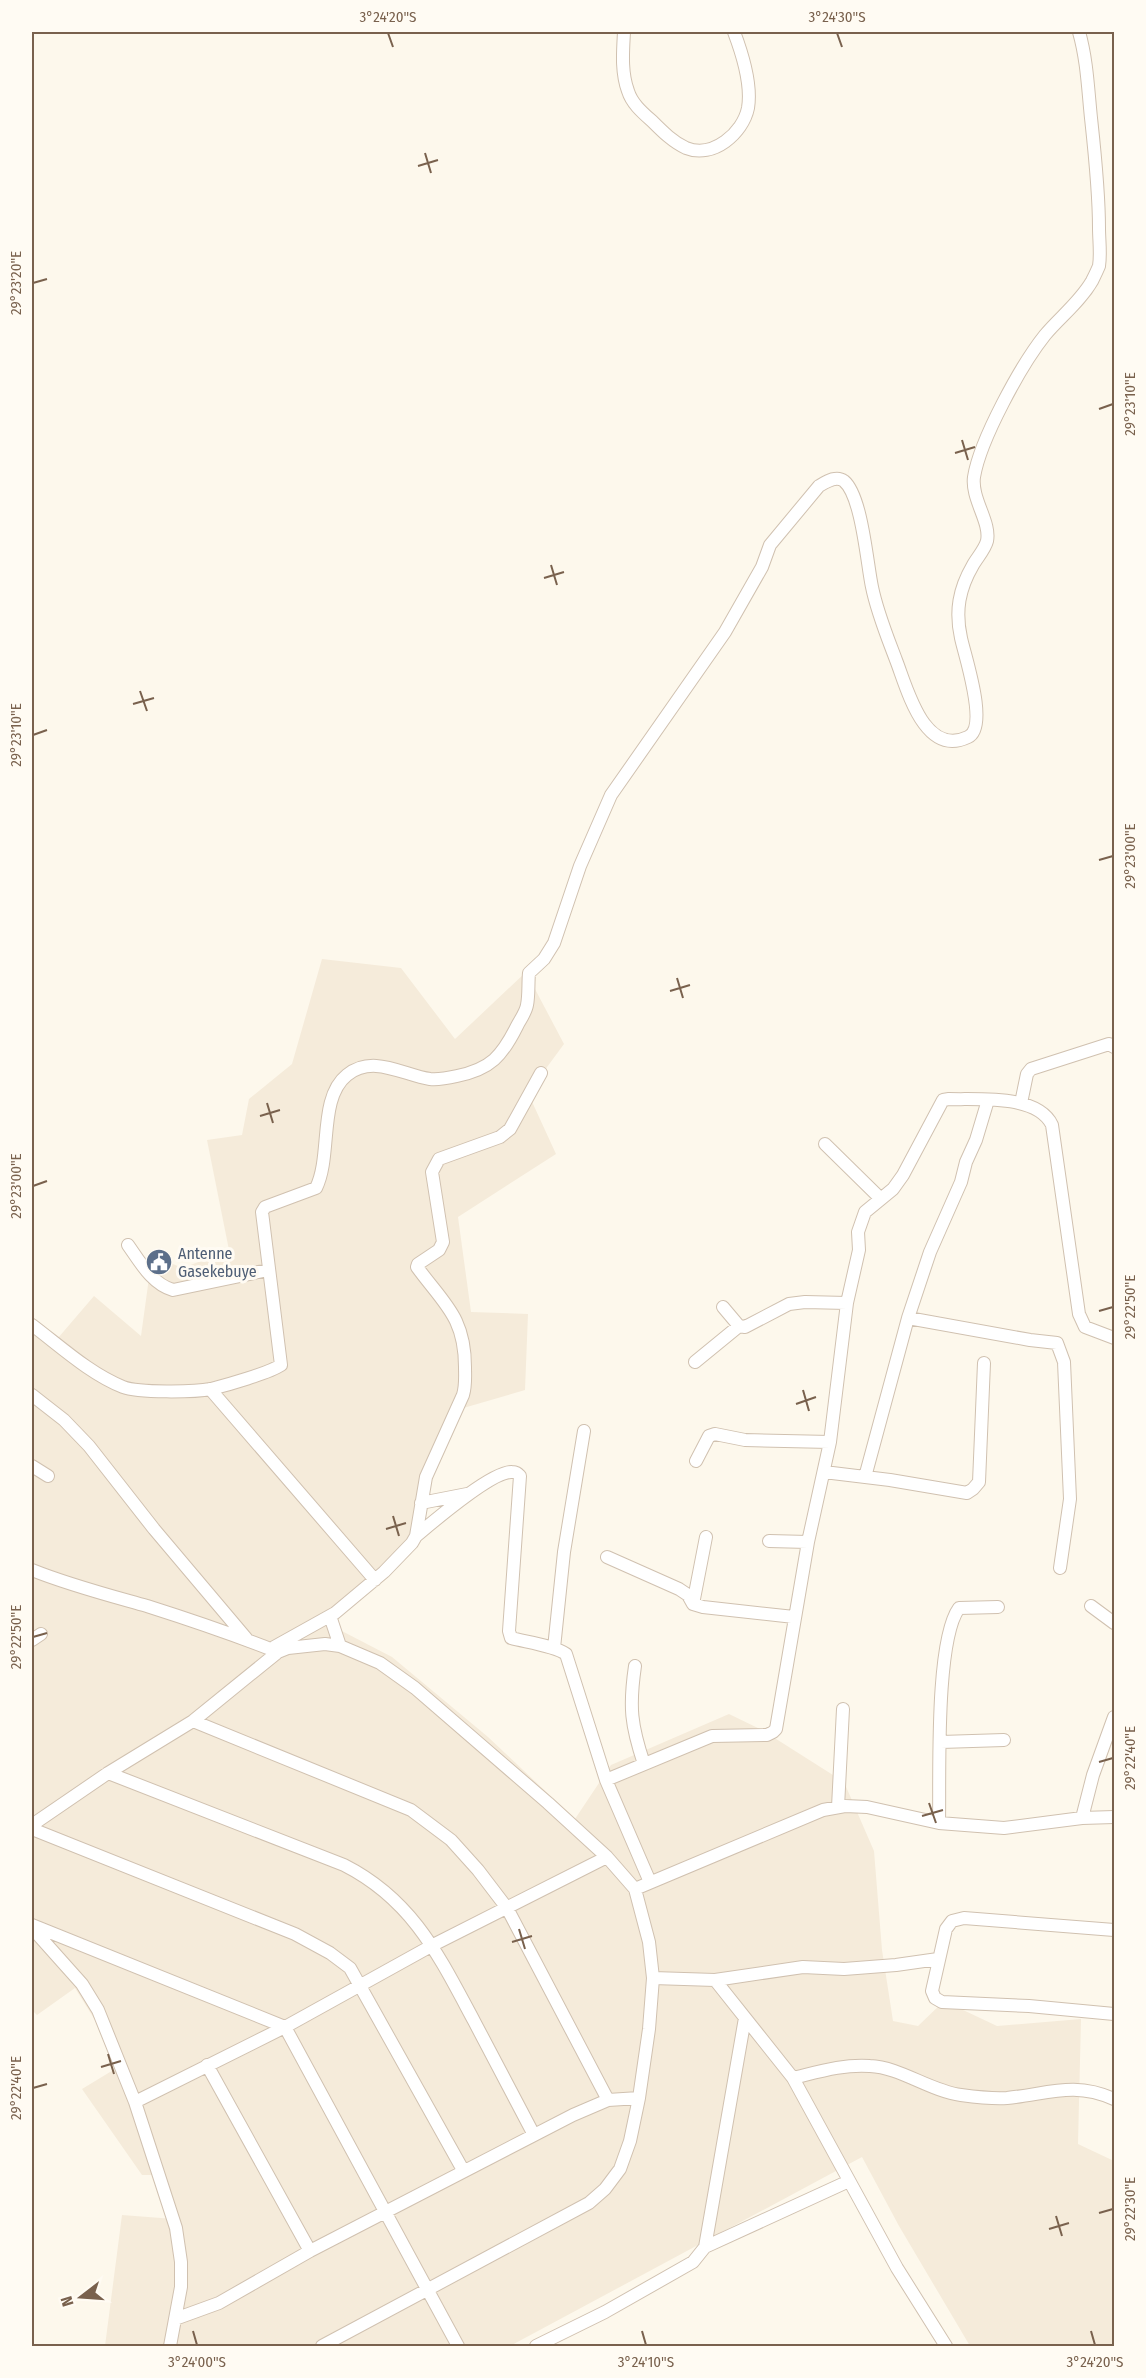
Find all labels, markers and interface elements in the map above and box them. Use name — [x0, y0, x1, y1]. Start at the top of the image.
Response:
text: 3°24'20"S — [359, 8, 417, 26]
text: 3°24'30"S — [808, 8, 866, 26]
text: 29°23'20"E — [7, 251, 25, 315]
text: 29°23'10"E — [1121, 372, 1139, 436]
text: 29°23'10"E — [7, 703, 25, 767]
text: 29°23'00"E — [1121, 823, 1139, 889]
text: 29°23'00"E — [7, 1153, 25, 1219]
place label: Antenne Gasekebuye — [178, 1244, 257, 1281]
public building icon: Antenne Gasekebuye — [144, 1247, 174, 1277]
text: 29°22'50"E — [1121, 1275, 1139, 1339]
text: 29°22'50"E — [7, 1605, 25, 1669]
text: 29°22'40"E — [1121, 1726, 1139, 1790]
text: 29°22'40"E — [7, 2056, 25, 2120]
text: 29°22'30"E — [1121, 2177, 1139, 2241]
north arrow — [51, 2267, 111, 2327]
text: N — [57, 2294, 78, 2309]
text: 3°24'00"S — [168, 2353, 226, 2371]
text: 3°24'10"S — [618, 2353, 674, 2371]
text: 3°24'20"S — [1066, 2353, 1124, 2371]

